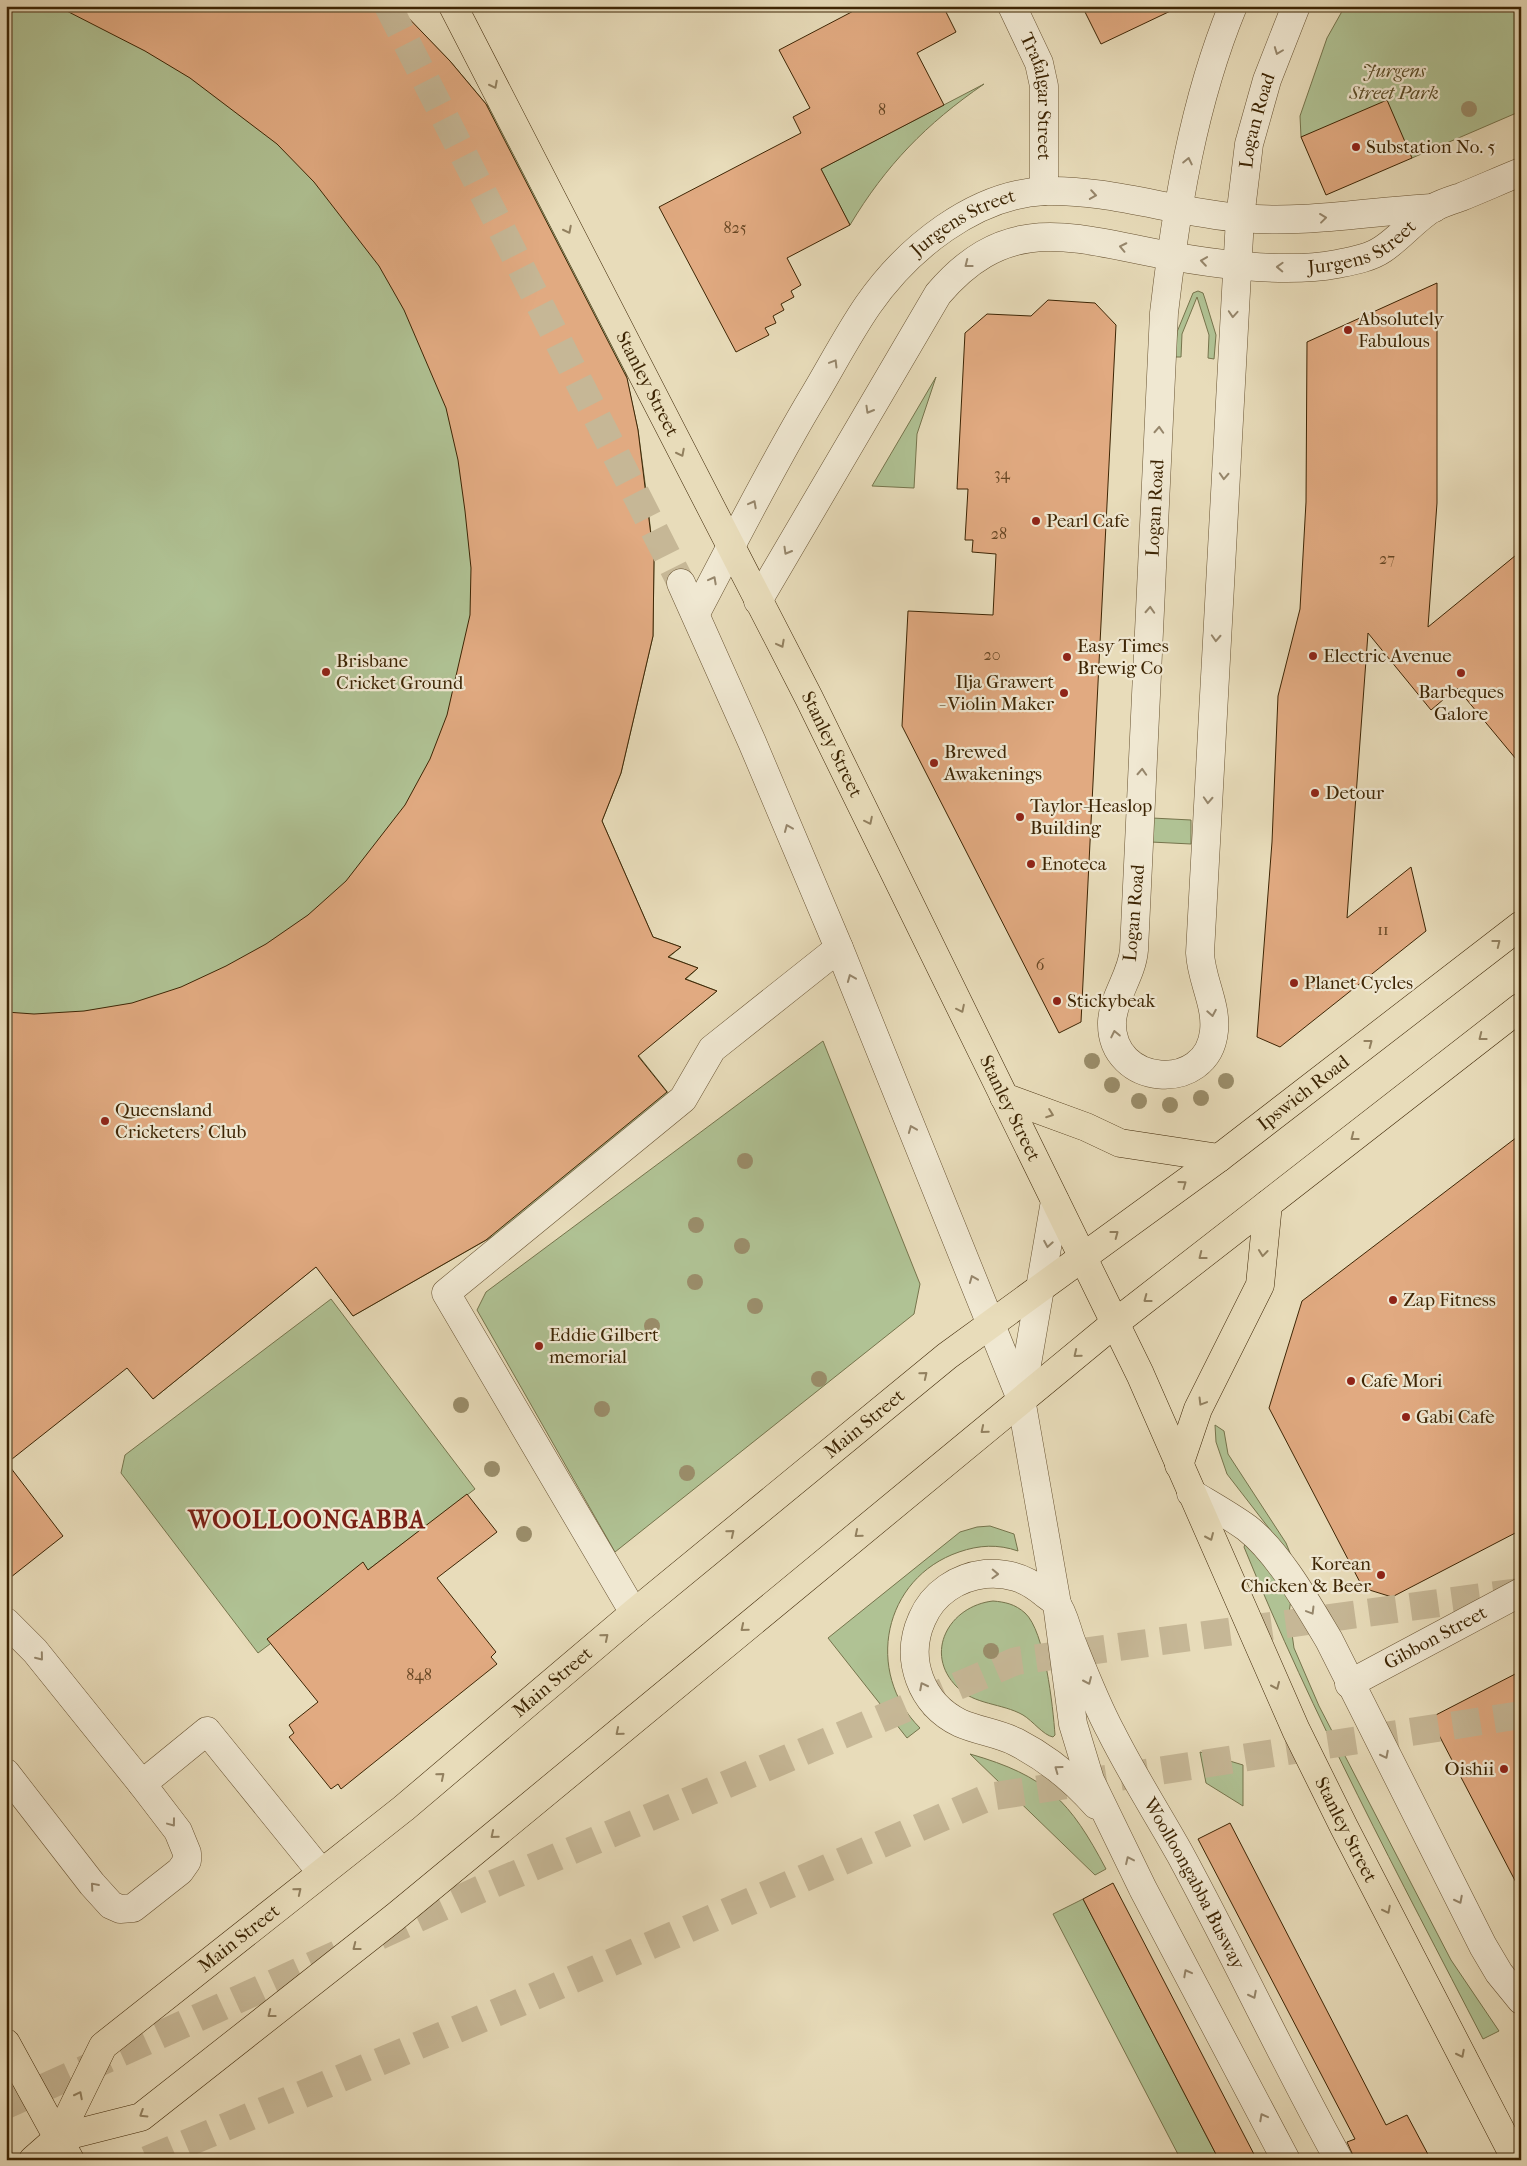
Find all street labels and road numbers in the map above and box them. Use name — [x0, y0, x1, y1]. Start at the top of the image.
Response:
street label: Trafalgar Street — [1015, 29, 1056, 161]
street label: Logan Road — [1235, 69, 1280, 170]
street label: Jurgens Street — [905, 185, 1018, 262]
street label: Jurgens Street — [1305, 215, 1421, 279]
street label: Stanley Street — [611, 328, 684, 440]
street label: Logan Road — [1141, 458, 1169, 557]
street label: Stanley Street — [797, 688, 867, 801]
street label: Logan Road — [1119, 863, 1149, 963]
street label: Ipswich Road — [1253, 1050, 1354, 1135]
street label: Stanley Street — [975, 1052, 1045, 1165]
street label: Main Street — [820, 1384, 909, 1463]
street label: Gibbon Street — [1380, 1601, 1491, 1674]
street label: Main Street — [508, 1642, 597, 1722]
street label: Stanley Street — [1310, 1773, 1382, 1886]
street label: Woolloongabba Busway — [1138, 1793, 1250, 1974]
street label: Main Street — [194, 1900, 284, 1977]

